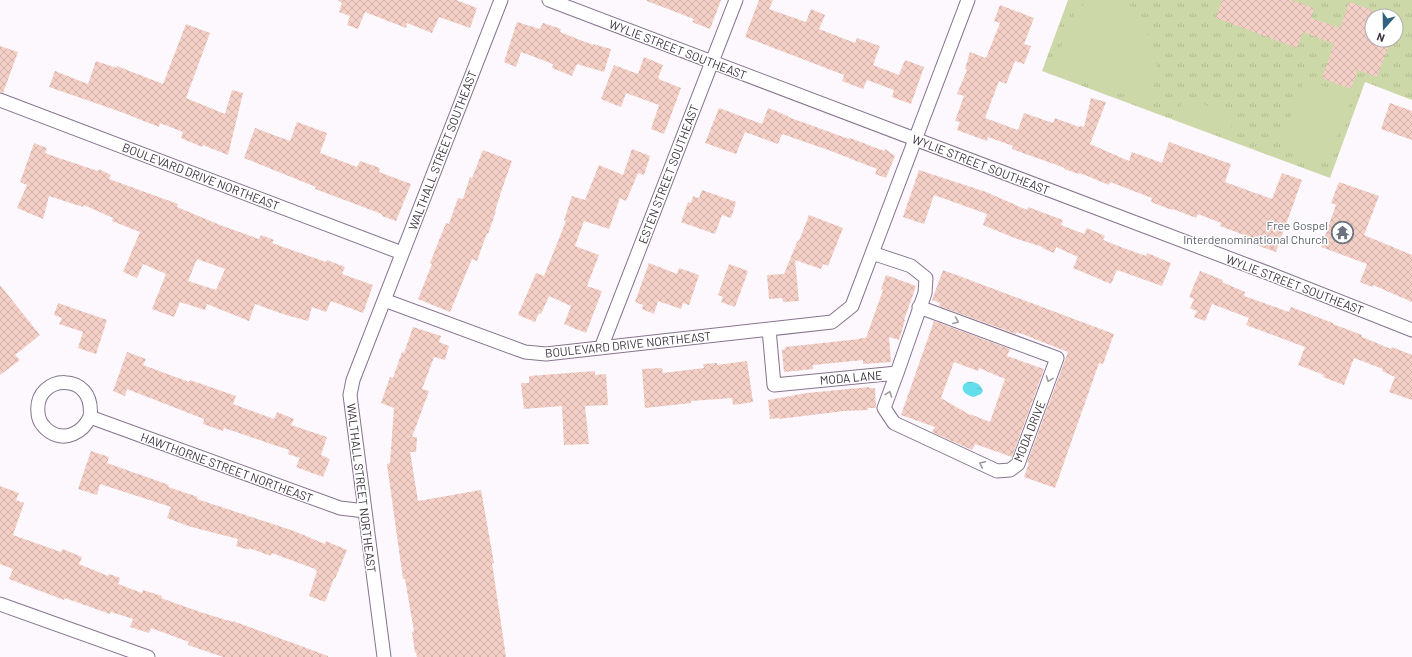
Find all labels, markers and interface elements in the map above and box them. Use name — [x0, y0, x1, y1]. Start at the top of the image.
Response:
north arrow — [1364, 8, 1404, 48]
street label: WYLIE STREET SOUTHEAST — [607, 16, 749, 82]
text: N — [1375, 31, 1386, 45]
street label: WALTHALL STREET SOUTHEAST — [405, 68, 479, 232]
street label: ESTEN STREET SOUTHEAST — [635, 102, 701, 246]
street label: WYLIE STREET SOUTHEAST — [910, 131, 1052, 197]
street label: BOULEVARD DRIVE NORTHEAST — [120, 140, 282, 213]
place label: Free Gospel Interdenominational Church — [1183, 218, 1328, 246]
temple icon: Free Gospel Interdenominational Church — [1330, 219, 1356, 245]
street label: WYLIE STREET SOUTHEAST — [1224, 251, 1366, 317]
one-way arrow — [952, 316, 959, 324]
street label: BOULEVARD DRIVE NORTHEAST — [544, 328, 712, 360]
street label: MODA LANE — [819, 367, 883, 387]
one-way arrow — [1046, 375, 1054, 382]
one-way arrow — [884, 391, 892, 398]
street label: MODA DRIVE — [1010, 398, 1048, 464]
street label: WALTHALL STREET NORTHEAST — [345, 403, 379, 574]
street label: HAWTHORNE STREET NORTHEAST — [139, 429, 315, 505]
one-way arrow — [979, 461, 987, 469]

